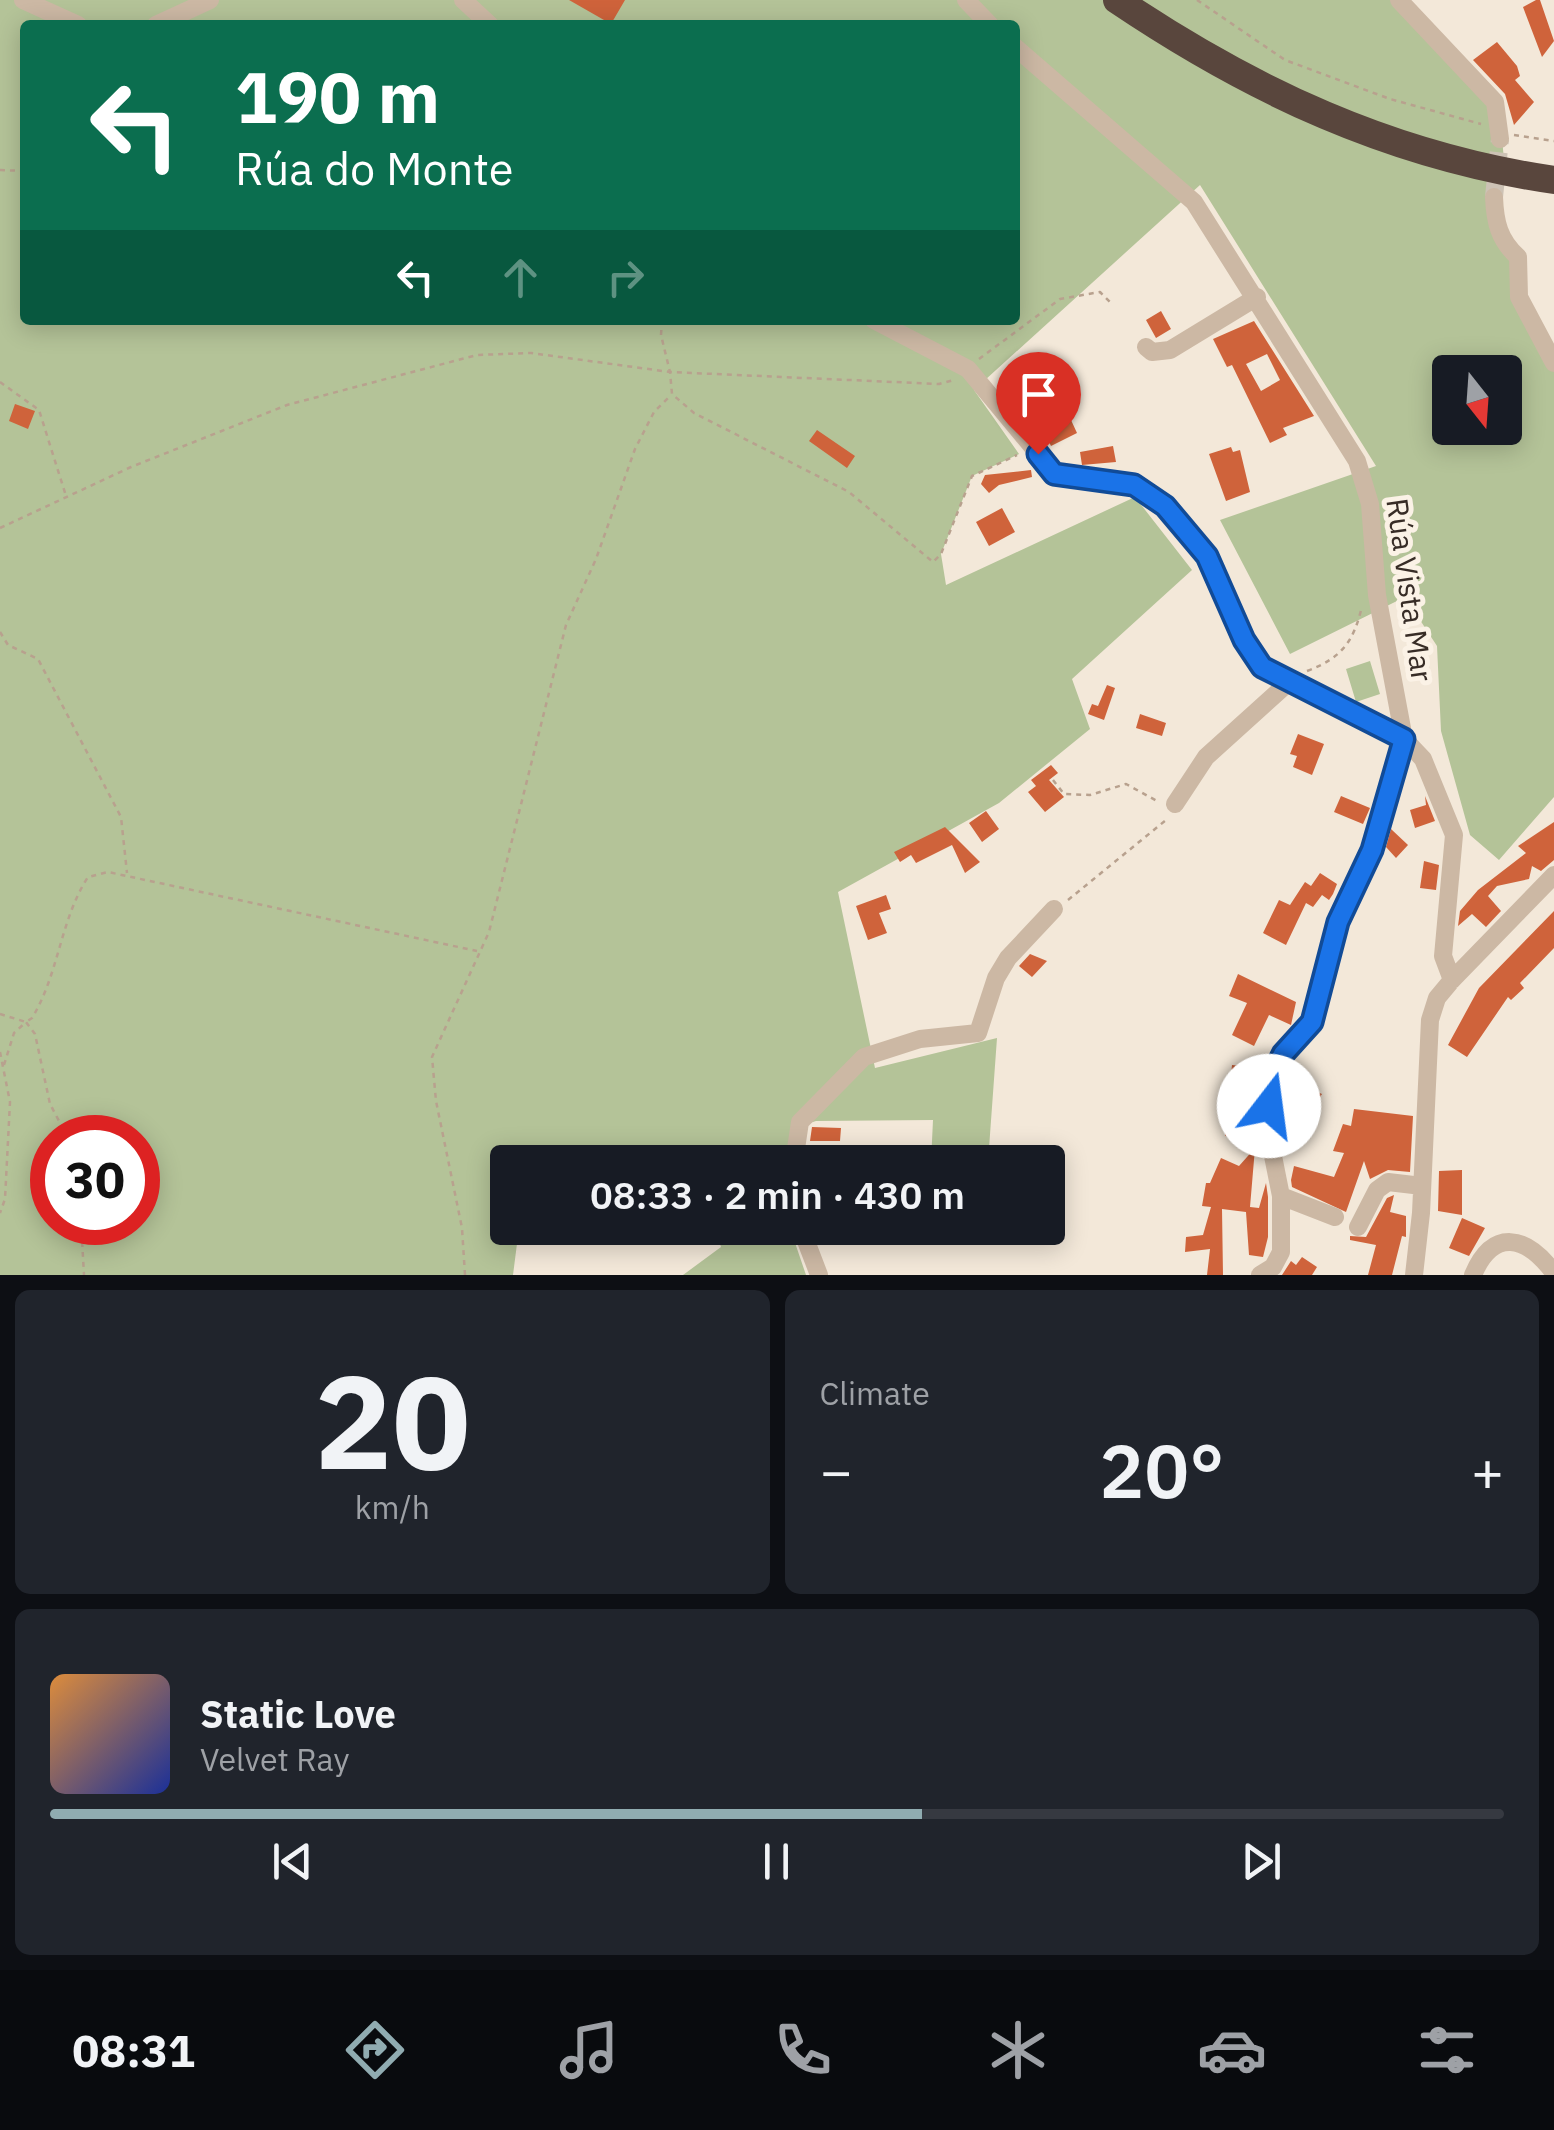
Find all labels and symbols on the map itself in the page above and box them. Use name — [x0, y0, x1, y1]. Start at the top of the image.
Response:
pin — [996, 352, 1081, 455]
north arrow — [1432, 355, 1522, 445]
street label: Rúa Vista Mar — [1378, 496, 1443, 684]
position arrow — [1217, 1054, 1321, 1158]
speed limit sign: 30 — [30, 1115, 160, 1245]

